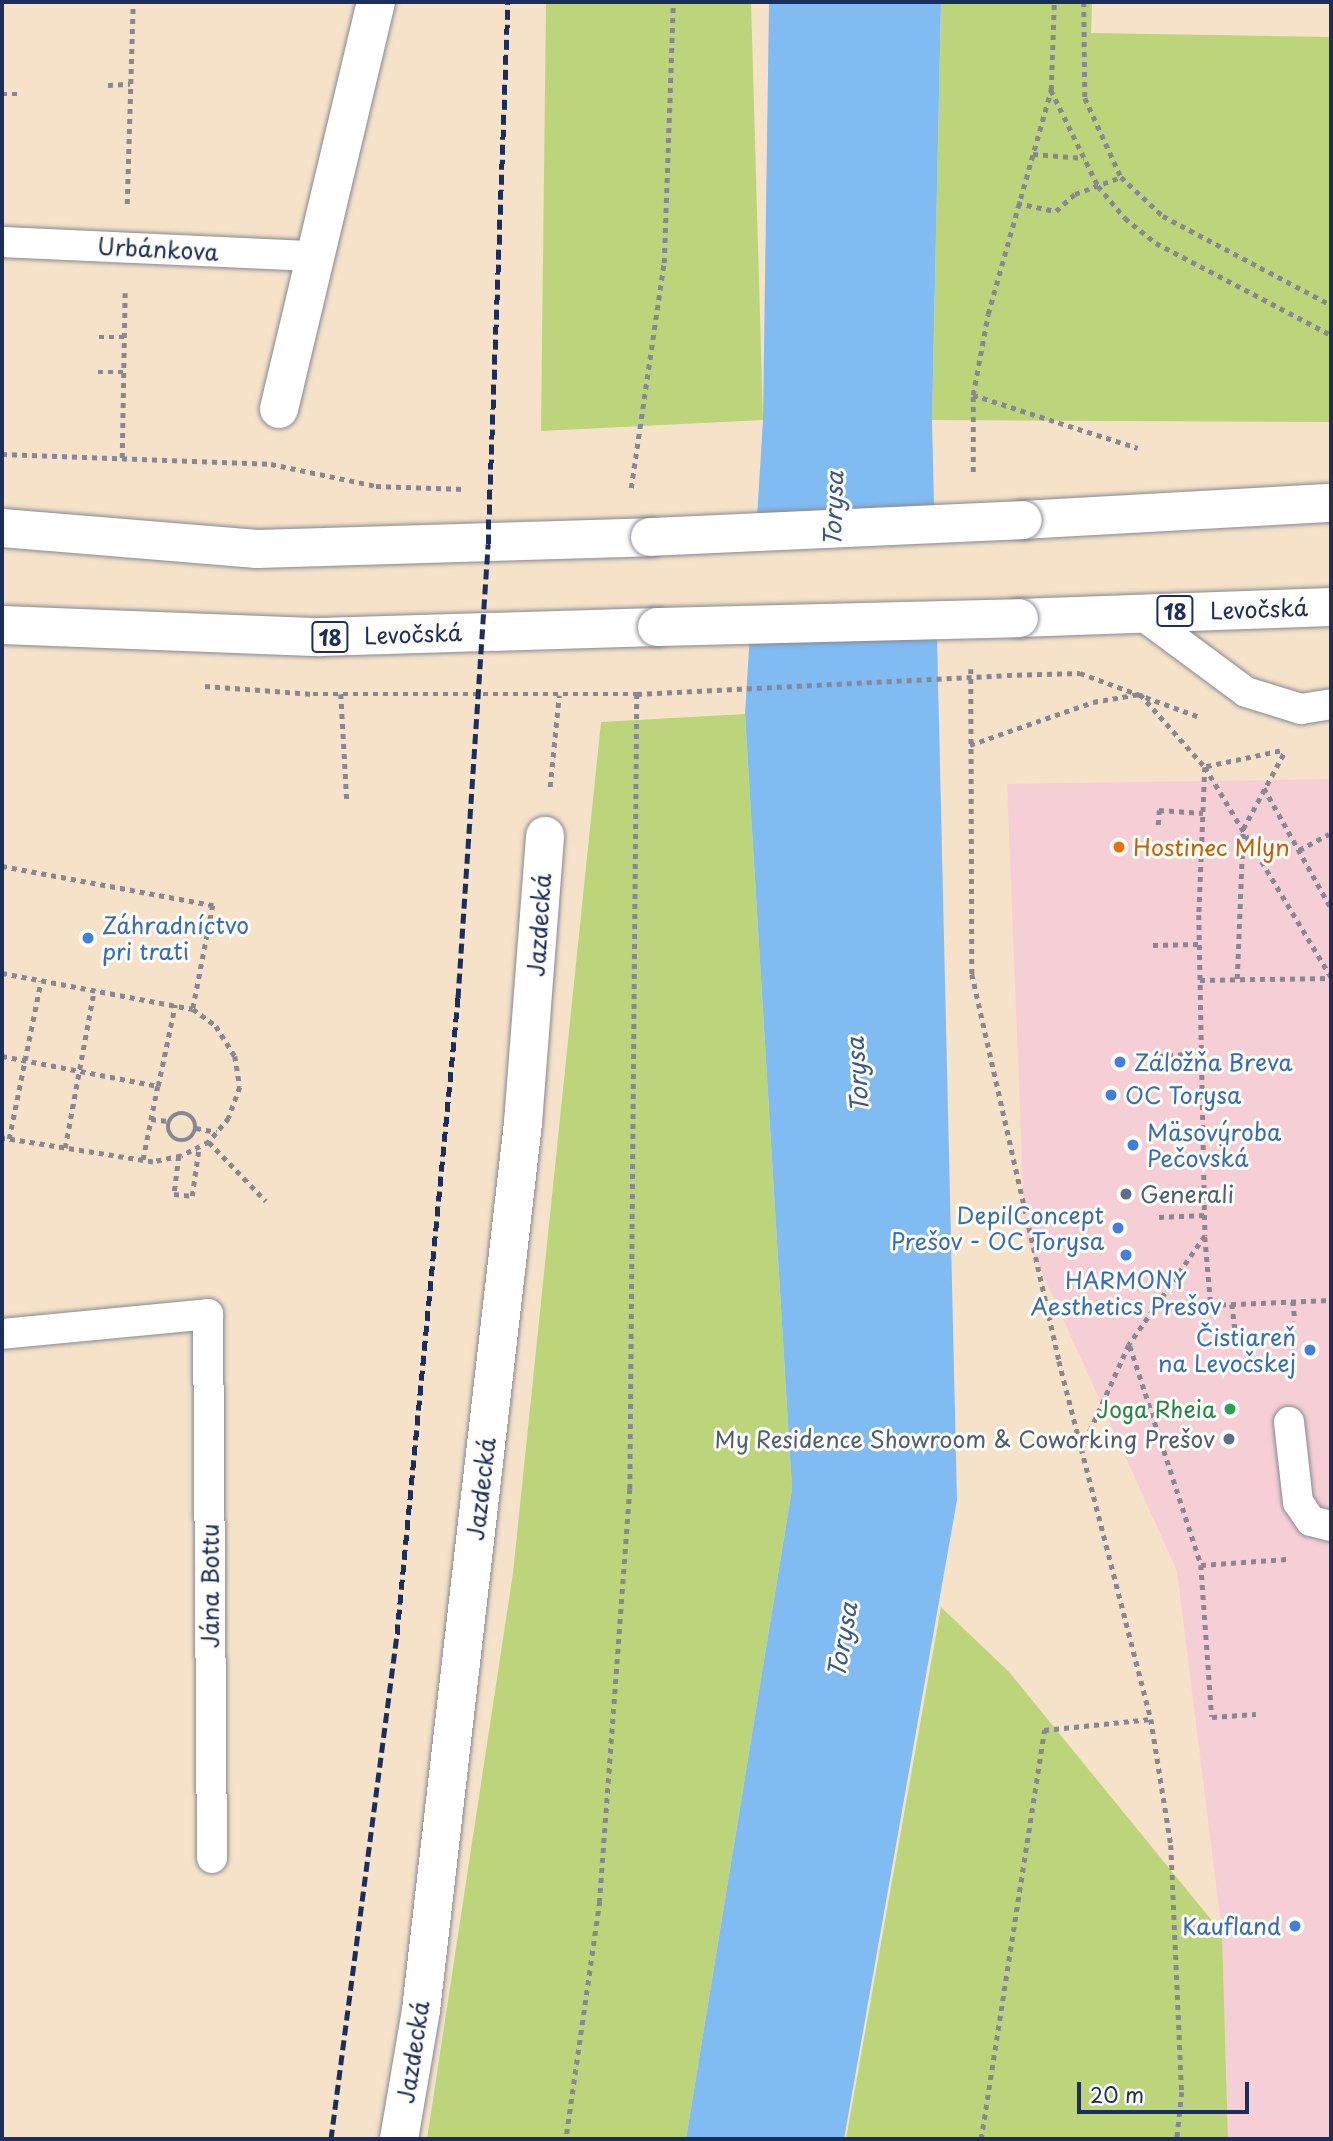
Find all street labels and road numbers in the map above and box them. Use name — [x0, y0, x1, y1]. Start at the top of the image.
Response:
street label: Urbánkova — [97, 232, 219, 266]
street label: Levočská — [1209, 593, 1309, 625]
road number: 18 — [1156, 594, 1194, 628]
street label: Levočská — [363, 618, 463, 650]
road number: 18 — [311, 620, 349, 654]
street label: Jazdecká — [522, 873, 556, 977]
street label: Jazdecká — [461, 1436, 501, 1542]
street label: Jána Bottu — [196, 1524, 224, 1648]
street label: Jazdecká — [391, 1999, 435, 2105]

